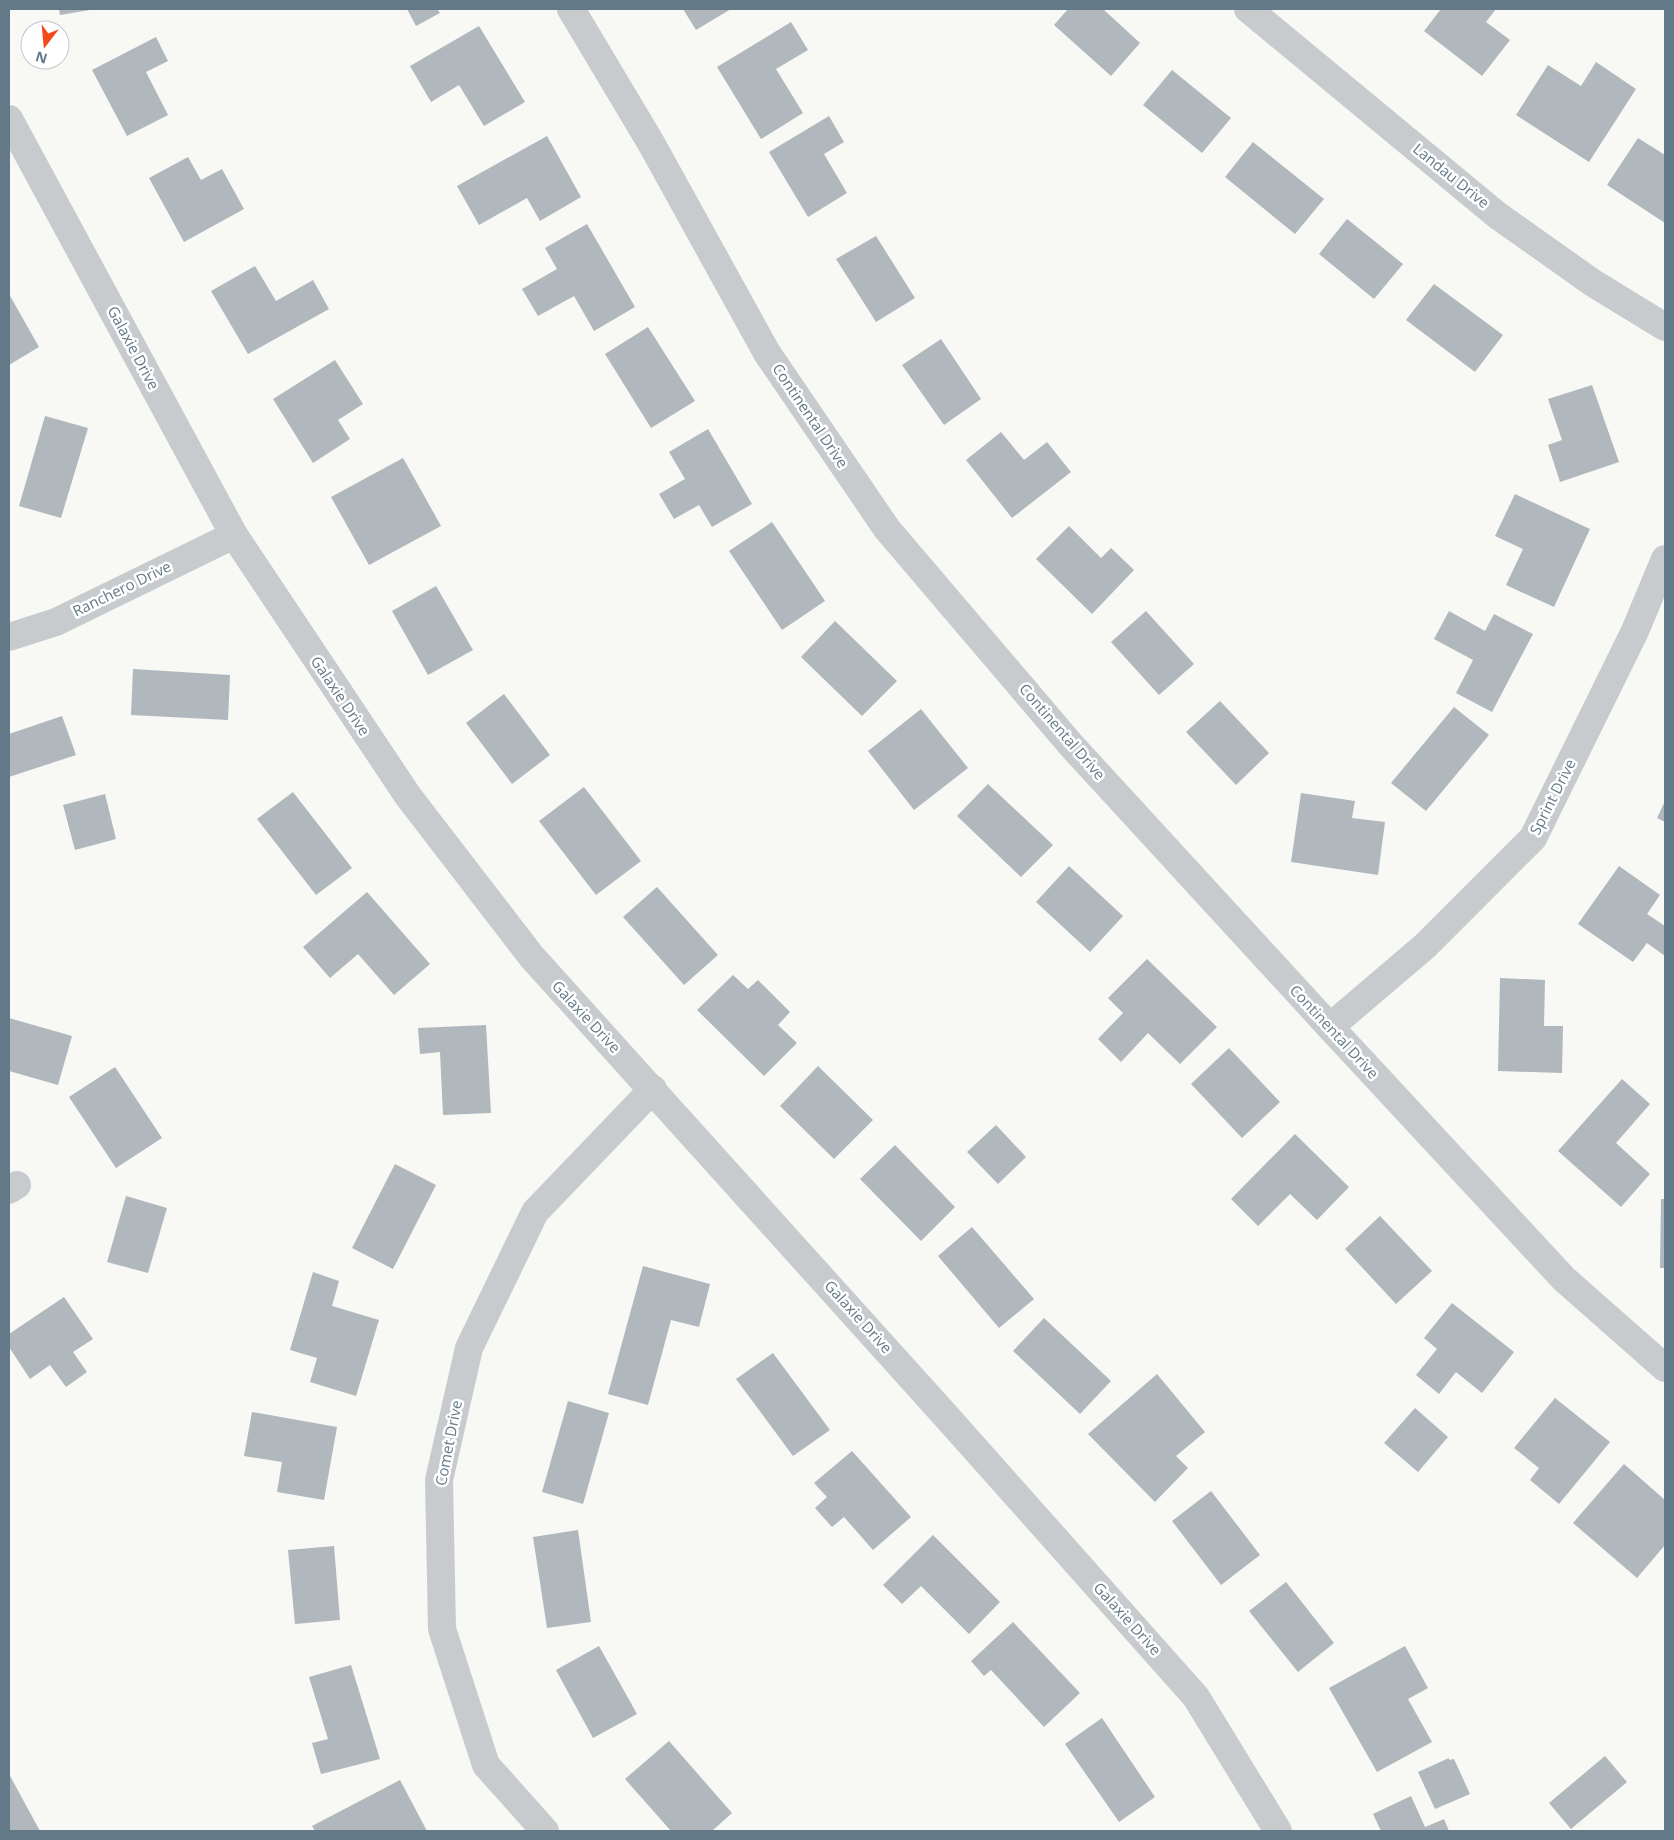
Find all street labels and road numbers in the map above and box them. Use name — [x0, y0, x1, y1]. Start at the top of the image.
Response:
street label: Landau Drive — [1409, 138, 1494, 212]
street label: Galaxie Drive — [103, 302, 164, 393]
street label: Continental Drive — [769, 359, 853, 471]
street label: Ranchero Drive — [69, 556, 174, 621]
street label: Galaxie Drive — [307, 652, 375, 739]
street label: Continental Drive — [1015, 679, 1110, 784]
street label: Sprint Drive — [1524, 755, 1580, 838]
street label: Galaxie Drive — [548, 976, 625, 1057]
street label: Continental Drive — [1286, 980, 1384, 1083]
street label: Galaxie Drive — [821, 1275, 897, 1357]
street label: Comet Drive — [430, 1398, 466, 1487]
street label: Galaxie Drive — [1090, 1577, 1166, 1659]

